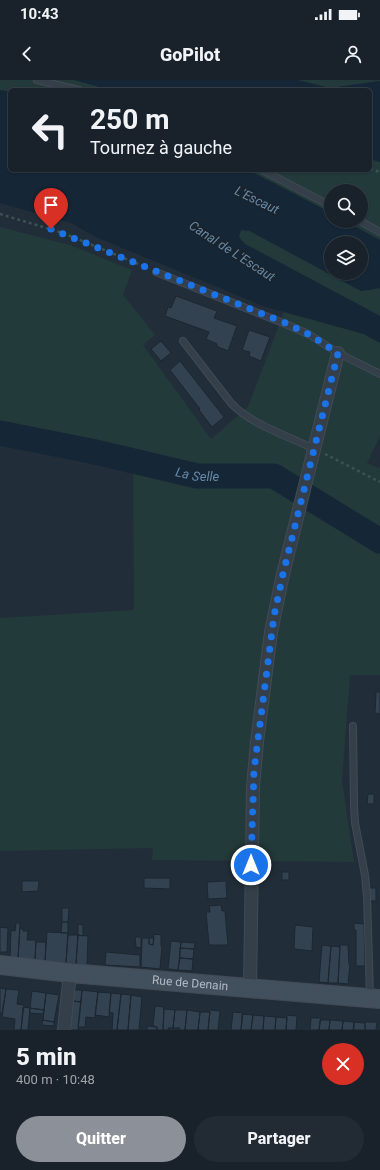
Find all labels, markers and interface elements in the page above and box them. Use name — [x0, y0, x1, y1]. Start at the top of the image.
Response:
text: 10:43 — [20, 5, 59, 23]
icon: back — [16, 43, 38, 65]
icon: person — [342, 43, 364, 65]
text: GoPilot — [160, 44, 220, 65]
text: 250 m — [90, 103, 169, 136]
icon: left — [24, 104, 76, 156]
text: Tournez à gauche — [90, 137, 232, 158]
water label: L'Escaut — [232, 183, 282, 217]
map controls — [324, 184, 368, 280]
button: search — [324, 184, 368, 228]
pin — [34, 188, 68, 229]
icon: arrive — [40, 194, 62, 216]
water label: Canal de L'Escaut — [186, 218, 278, 285]
button: layers — [324, 236, 368, 280]
water label: La Selle — [174, 464, 220, 484]
position arrow — [230, 844, 272, 886]
street label: Rue de Denain — [151, 973, 229, 993]
text: 5 min — [16, 1043, 77, 1071]
button: close — [322, 1043, 364, 1085]
text: 400 m · 10:48 — [16, 1072, 95, 1087]
button: Quitter — [16, 1116, 186, 1162]
button: Partager — [194, 1116, 364, 1162]

